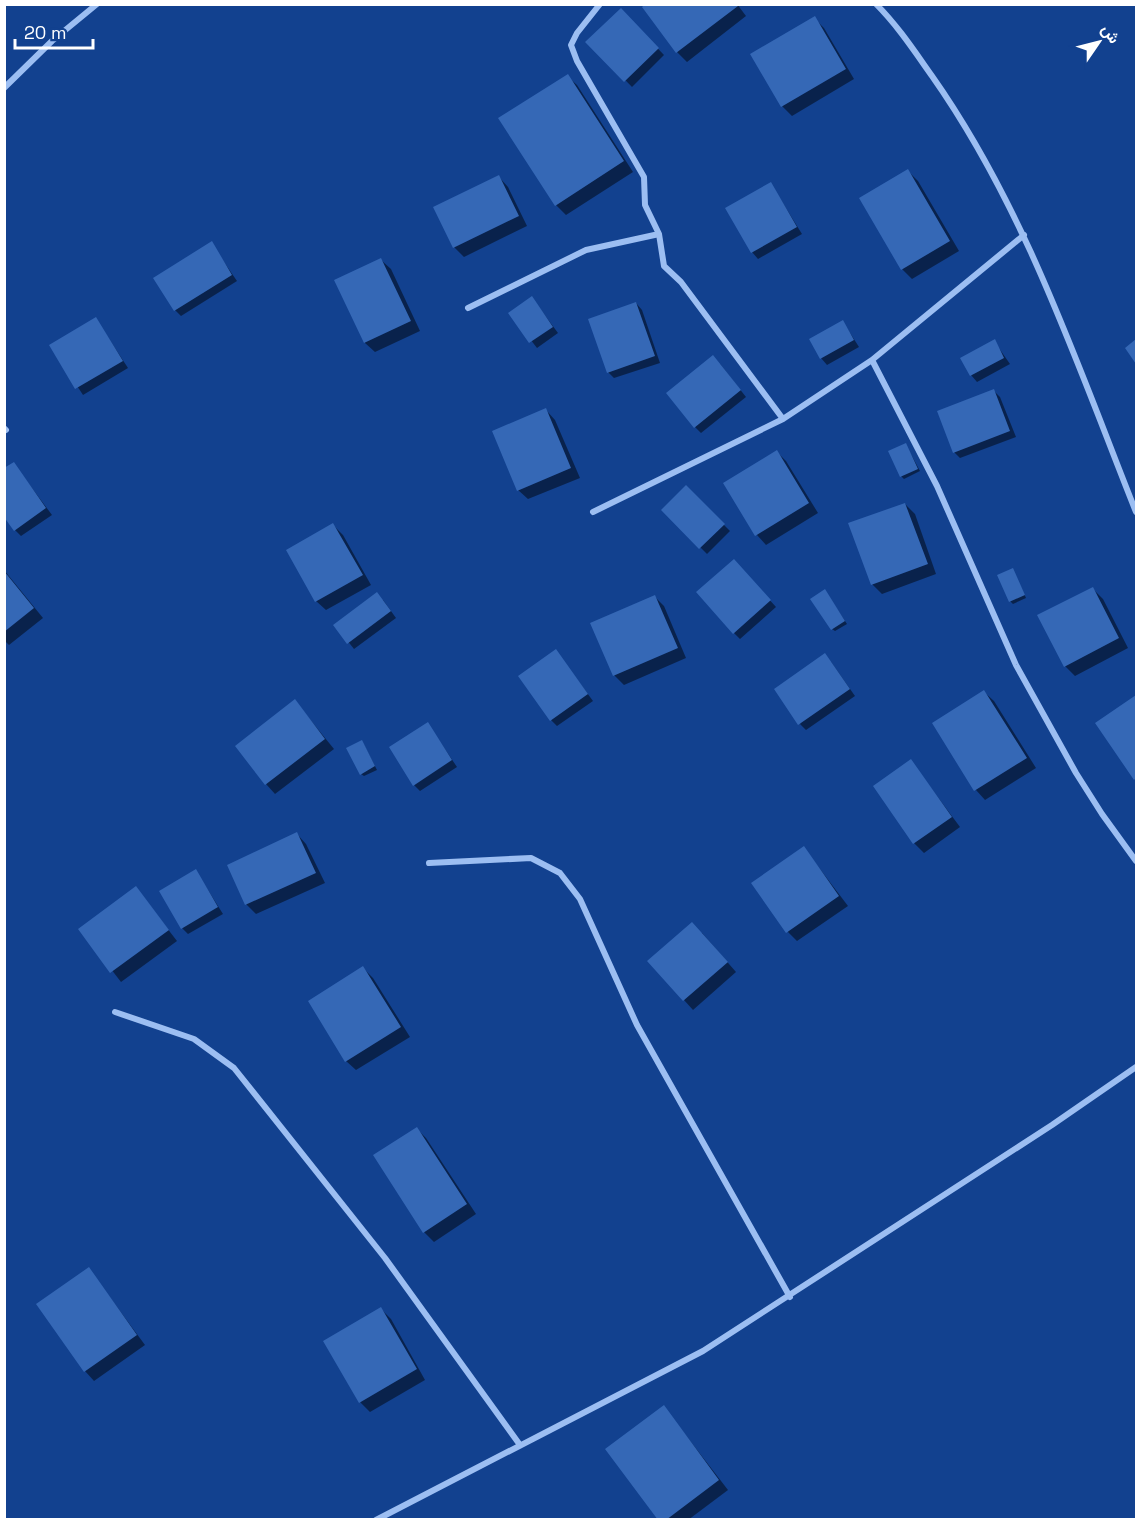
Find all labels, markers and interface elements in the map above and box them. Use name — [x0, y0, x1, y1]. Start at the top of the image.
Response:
scale bar — [15, 12, 93, 50]
north arrow — [1069, 12, 1129, 72]
text: ش — [1097, 20, 1125, 48]
text: 20 m — [24, 21, 67, 44]

